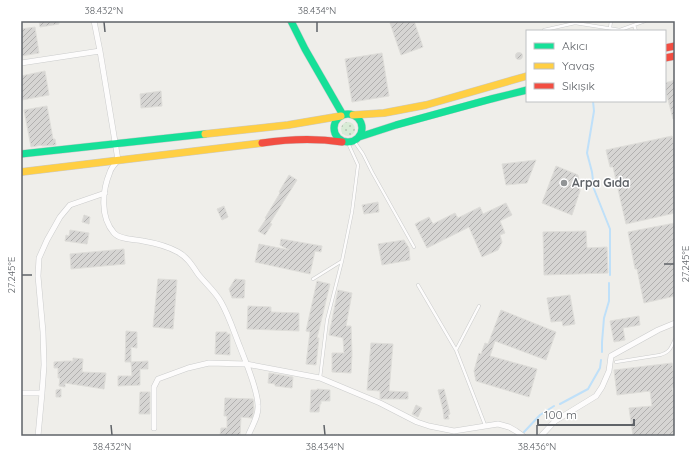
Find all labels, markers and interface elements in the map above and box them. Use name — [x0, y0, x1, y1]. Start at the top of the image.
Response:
text: 38.432°N — [85, 4, 123, 17]
text: 38.434°N — [298, 4, 336, 17]
legend — [526, 30, 666, 102]
text: Akıcı — [562, 38, 588, 53]
text: Yavaş — [562, 58, 595, 73]
text: Sıkışık — [562, 78, 595, 93]
place label: Arpa Gıda — [572, 175, 630, 190]
marker: Arpa Gıda — [559, 178, 569, 188]
text: 27.245°E — [679, 245, 692, 282]
text: 27.245°E — [5, 256, 18, 293]
scale bar — [538, 401, 634, 427]
text: 100 m — [544, 407, 577, 422]
text: 38.432°N — [93, 440, 131, 453]
text: 38.434°N — [306, 440, 344, 453]
text: 38.436°N — [518, 440, 556, 453]

